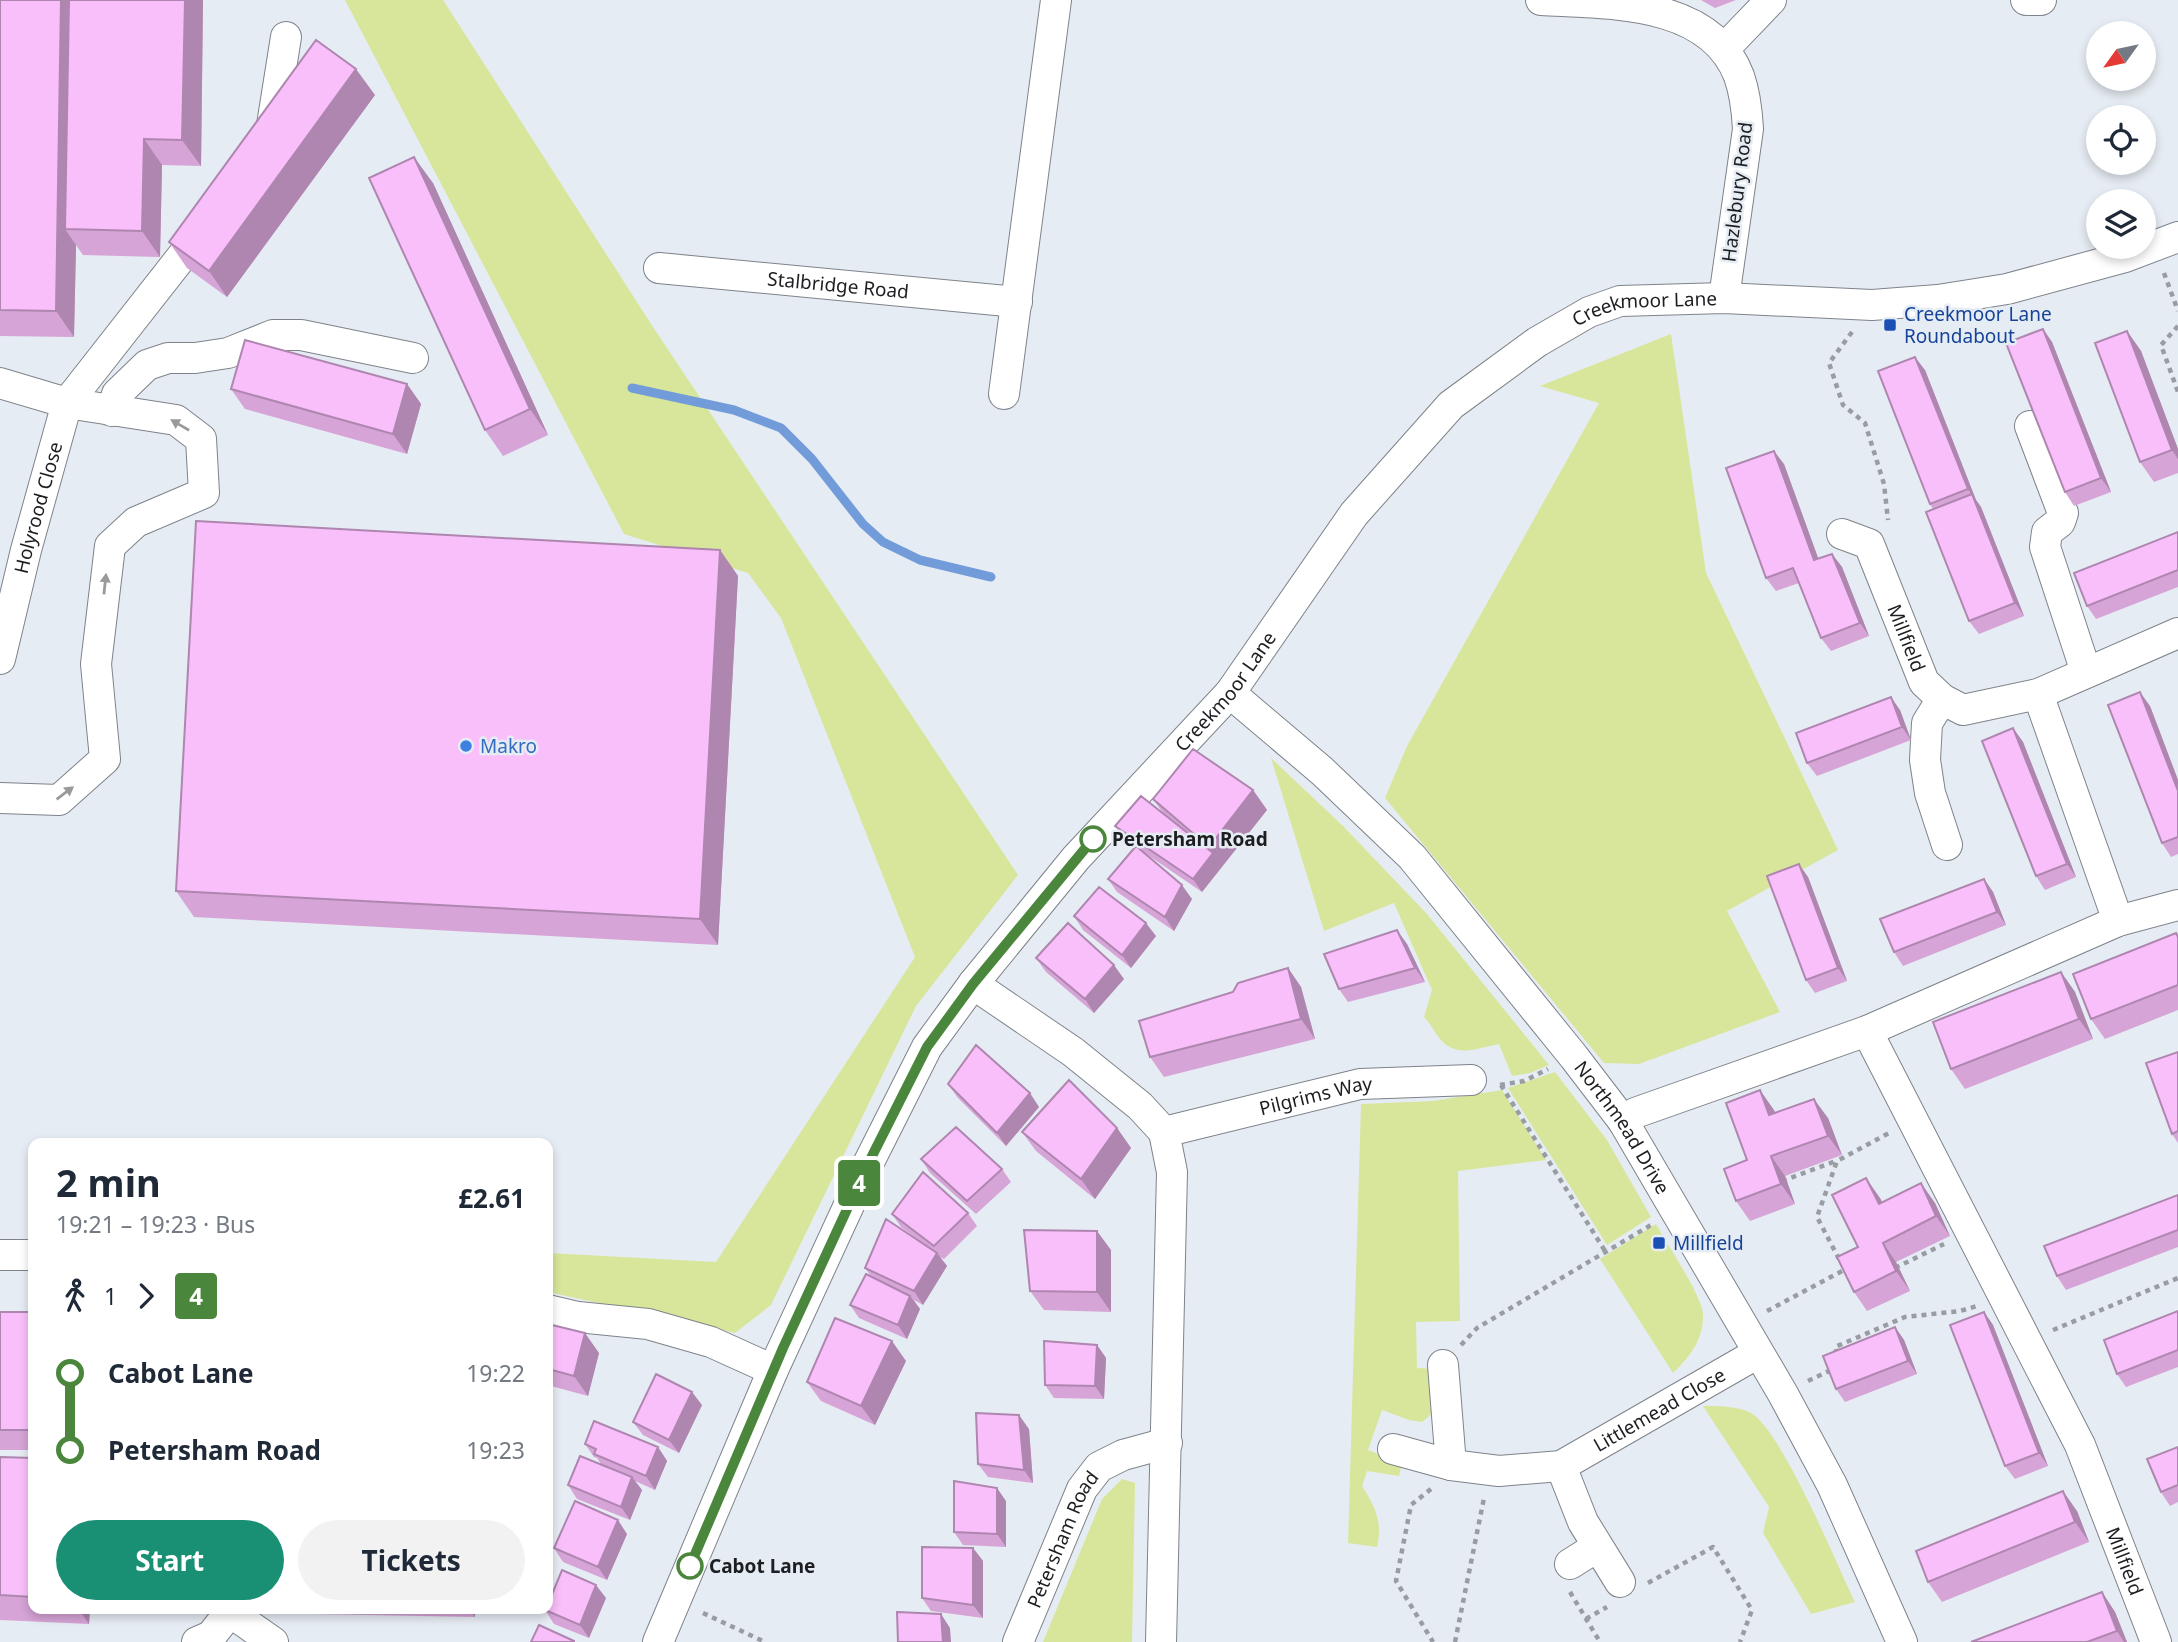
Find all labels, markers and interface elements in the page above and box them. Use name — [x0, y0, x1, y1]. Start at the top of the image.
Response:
north arrow — [2086, 21, 2156, 91]
map controls — [2086, 21, 2156, 259]
button: locate — [2086, 105, 2156, 175]
street label: Hazlebury Road — [1716, 121, 1758, 263]
button: layers — [2086, 189, 2156, 259]
street label: Stalbridge Road — [766, 265, 910, 305]
street label: Creekmoor Lane — [1567, 285, 1717, 332]
place label: Creekmoor Lane Roundabout — [1904, 301, 2052, 349]
marker: Creekmoor Lane Roundabout — [1882, 317, 1898, 333]
one-way arrow — [170, 419, 189, 431]
street label: Holyrood Close — [8, 439, 69, 576]
one-way arrow — [100, 573, 111, 595]
street label: Millfield — [1881, 600, 1932, 676]
street label: Creekmoor Lane — [1169, 626, 1282, 757]
place label: Makro — [480, 733, 537, 759]
marker: Makro — [458, 738, 474, 754]
one-way arrow — [56, 786, 75, 800]
marker: Petersham Road — [1080, 826, 1106, 852]
place label: Petersham Road — [1112, 826, 1268, 852]
street label: Northmead Drive — [1568, 1055, 1676, 1199]
street label: Pilgrims Way — [1256, 1071, 1373, 1121]
text: 2 min — [56, 1156, 161, 1208]
line badge: 4 — [836, 1160, 882, 1206]
text: 4 — [852, 1166, 866, 1199]
text: £2.61 — [458, 1180, 525, 1216]
text: 19:21 – 19:23 · Bus — [56, 1208, 255, 1240]
place label: Millfield — [1673, 1230, 1744, 1256]
marker: Millfield — [1651, 1235, 1667, 1251]
icon: walk — [56, 1277, 94, 1315]
icon: forward — [127, 1277, 165, 1315]
text: 4 — [189, 1279, 203, 1312]
text: 1 — [104, 1280, 117, 1312]
text: Cabot Lane — [108, 1355, 254, 1391]
text: 19:22 — [466, 1357, 525, 1389]
street label: Littlemead Close — [1588, 1361, 1730, 1458]
text: Petersham Road — [108, 1432, 321, 1468]
text: 19:23 — [466, 1434, 525, 1466]
street label: Petersham Road — [1021, 1465, 1104, 1612]
button: Start — [56, 1520, 284, 1600]
button: Tickets — [298, 1520, 525, 1600]
street label: Millfield — [2100, 1523, 2150, 1599]
marker: Cabot Lane — [677, 1553, 703, 1579]
place label: Cabot Lane — [709, 1553, 815, 1579]

